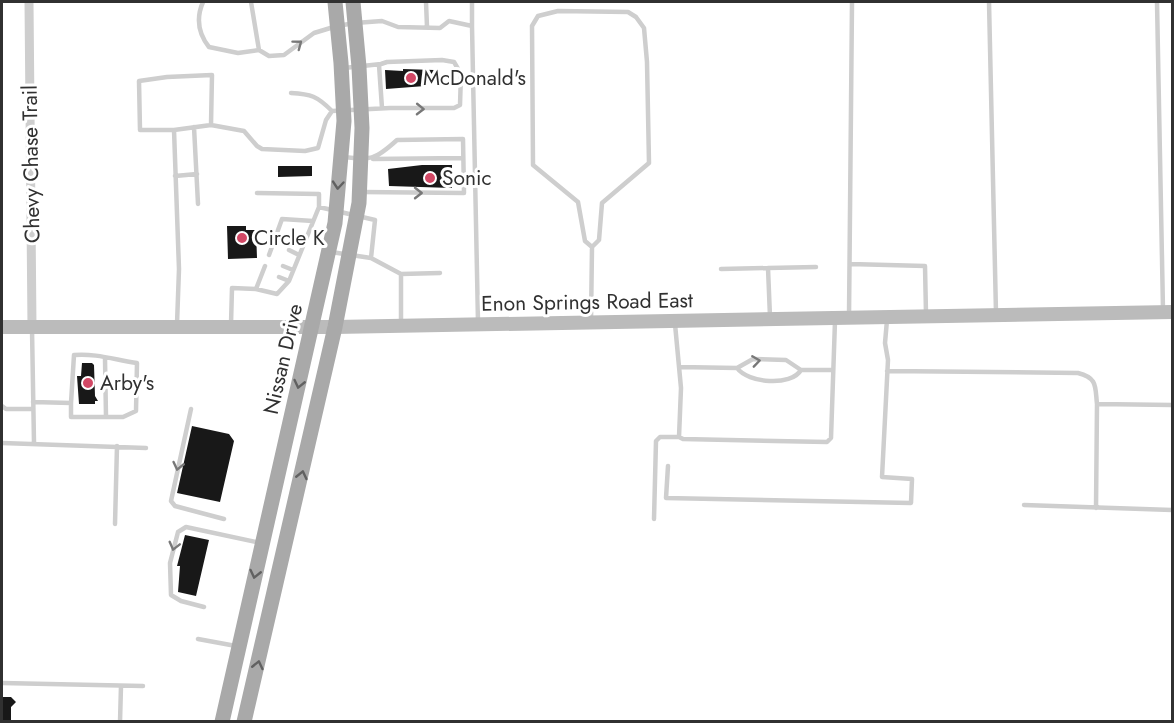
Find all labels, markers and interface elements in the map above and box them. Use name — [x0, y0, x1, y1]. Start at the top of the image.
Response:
one-way arrow — [292, 40, 303, 51]
place label: McDonald's — [423, 63, 526, 93]
marker: McDonald's — [404, 71, 418, 85]
street label: Chevy Chase Trail — [15, 85, 47, 243]
one-way arrow — [415, 103, 424, 115]
place label: Sonic — [442, 163, 492, 193]
marker: Sonic — [423, 171, 437, 185]
one-way arrow — [332, 181, 345, 190]
one-way arrow — [414, 187, 423, 199]
place label: Circle K — [254, 223, 325, 253]
marker: Circle K — [235, 231, 249, 245]
street label: Enon Springs Road East — [481, 285, 693, 319]
street label: Nissan Drive — [256, 301, 310, 417]
one-way arrow — [752, 355, 761, 367]
place label: Arby's — [100, 368, 154, 398]
marker: Arby's — [81, 376, 95, 390]
one-way arrow — [293, 379, 306, 389]
one-way arrow — [172, 461, 185, 471]
one-way arrow — [294, 470, 307, 480]
one-way arrow — [169, 541, 182, 551]
one-way arrow — [249, 569, 262, 579]
one-way arrow — [251, 660, 264, 670]

